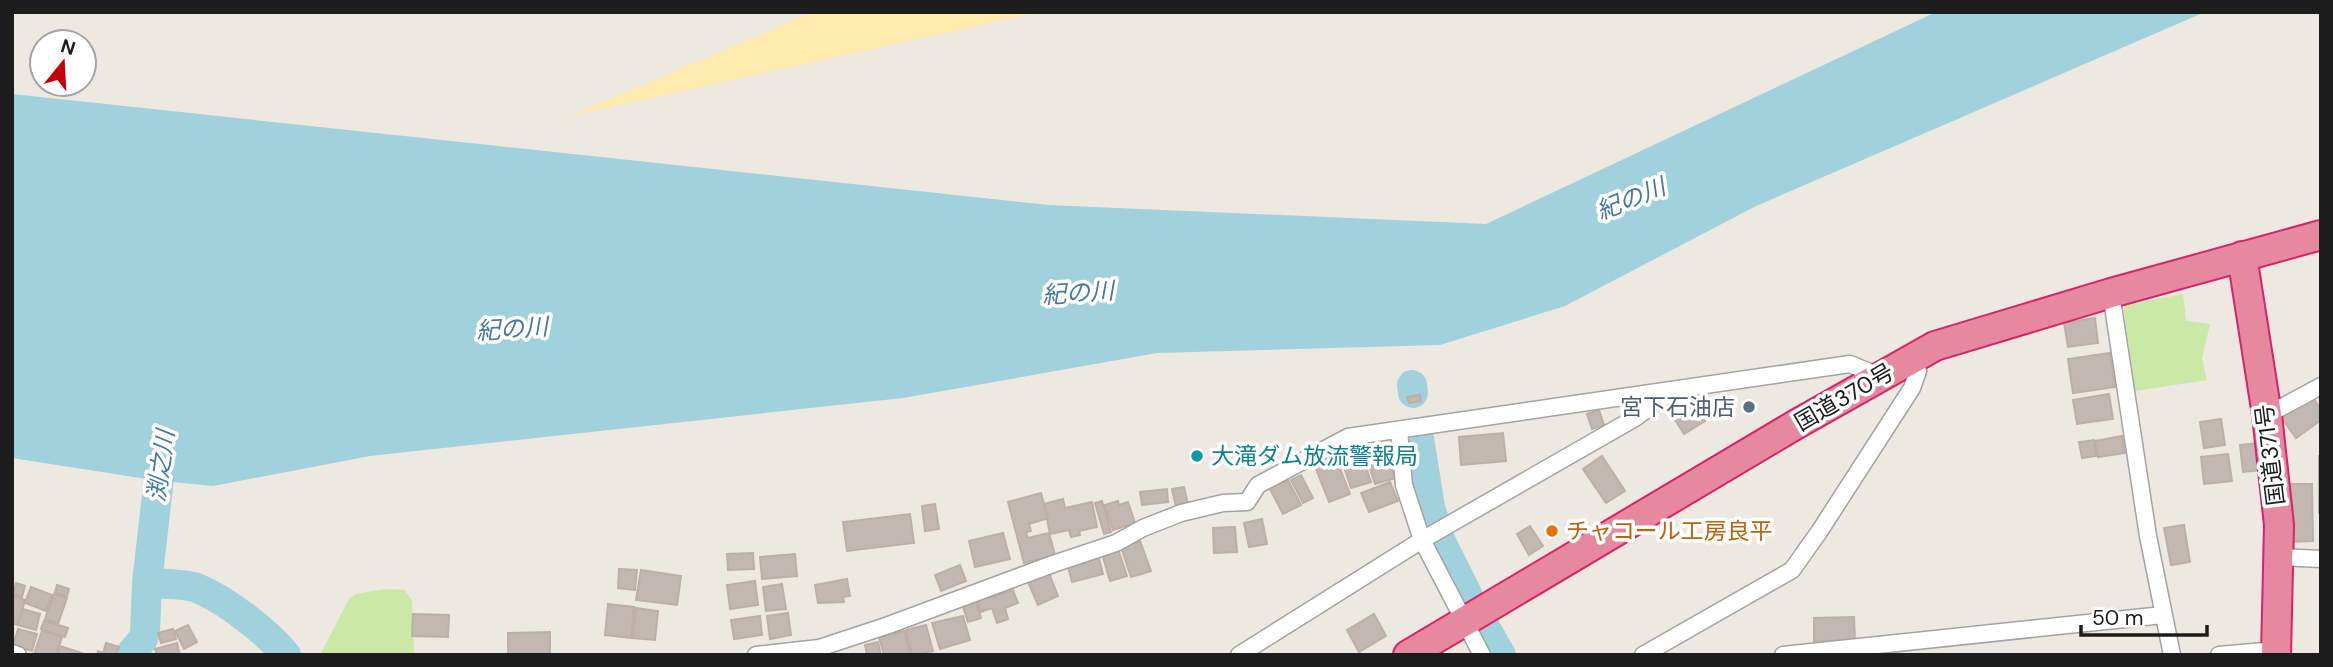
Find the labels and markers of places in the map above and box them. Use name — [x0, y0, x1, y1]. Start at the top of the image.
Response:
place label: 宮下石油店 — [1620, 392, 1735, 422]
marker: 宮下石油店 — [1741, 399, 1757, 415]
place label: 大滝ダム放流警報局 — [1211, 441, 1418, 471]
marker: 大滝ダム放流警報局 — [1189, 448, 1205, 464]
place label: チャコール工房良平 — [1566, 516, 1773, 546]
marker: チャコール工房良平 — [1544, 523, 1560, 539]

